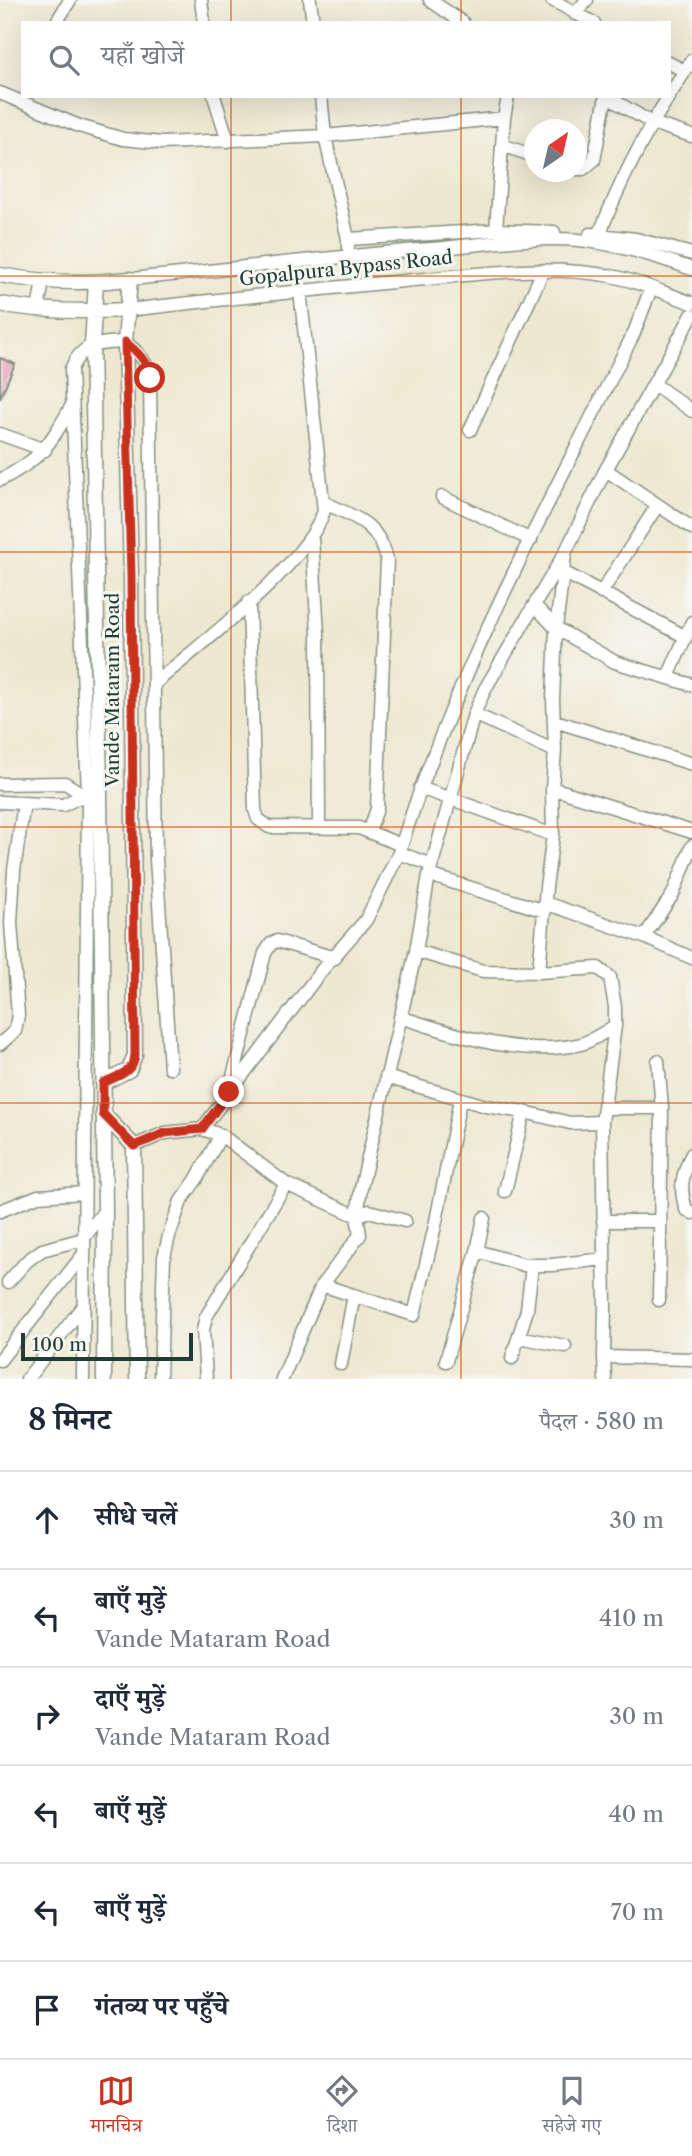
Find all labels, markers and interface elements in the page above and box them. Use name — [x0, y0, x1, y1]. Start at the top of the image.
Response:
search box — [21, 21, 671, 98]
text: यहाँ खोजें — [101, 39, 184, 71]
icon: search — [45, 41, 83, 79]
north arrow — [524, 119, 587, 182]
street label: Gopalpura Bypass Road — [238, 245, 454, 291]
route start — [134, 362, 165, 393]
street label: Vande Mataram Road — [101, 592, 124, 788]
route end — [213, 1076, 244, 1107]
scale bar — [21, 1330, 192, 1362]
text: 100 m — [32, 1333, 87, 1356]
text: 8 मिनट — [28, 1401, 111, 1438]
text: पैदल · 580 m — [539, 1407, 664, 1435]
text: सीधे चलें — [95, 1500, 177, 1532]
icon: ahead — [28, 1501, 66, 1539]
text: 30 m — [609, 1506, 664, 1534]
text: बाएँ मुड़ें — [95, 1584, 166, 1616]
icon: left — [28, 1599, 66, 1637]
text: 410 m — [599, 1604, 664, 1632]
text: Vande Mataram Road — [95, 1625, 331, 1653]
text: दाएँ मुड़ें — [95, 1682, 165, 1714]
icon: right — [28, 1697, 66, 1735]
text: 30 m — [609, 1702, 664, 1730]
text: Vande Mataram Road — [95, 1723, 331, 1751]
text: बाएँ मुड़ें — [95, 1794, 166, 1826]
icon: left — [28, 1795, 66, 1833]
text: 40 m — [609, 1800, 664, 1828]
text: बाएँ मुड़ें — [95, 1892, 166, 1924]
icon: left — [28, 1893, 66, 1931]
text: 70 m — [611, 1898, 664, 1926]
text: गंतव्य पर पहुँचे — [95, 1990, 228, 2022]
icon: arrive — [28, 1991, 66, 2029]
tab: मानचित्र — [91, 2072, 142, 2144]
tab: दिशा — [323, 2072, 361, 2144]
tab: सहेजे गए — [542, 2072, 601, 2144]

